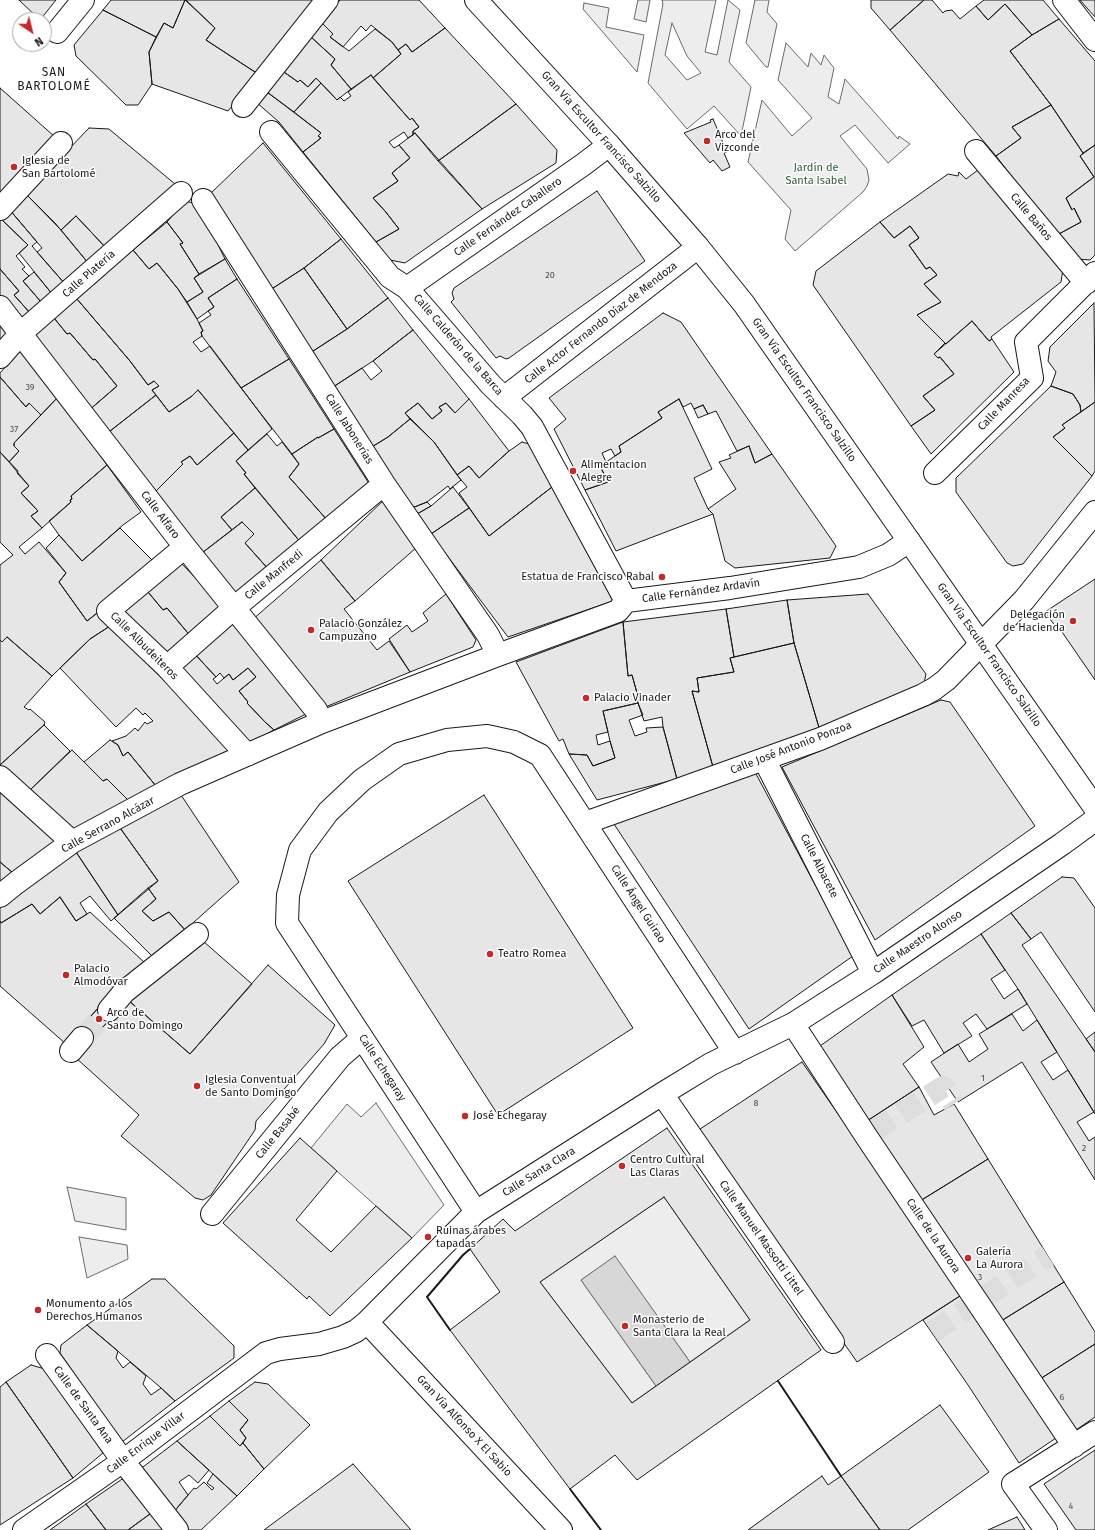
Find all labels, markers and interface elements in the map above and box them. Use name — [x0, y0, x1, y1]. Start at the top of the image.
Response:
north arrow — [12, 12, 52, 52]
text: N — [32, 34, 45, 49]
district label: SAN BARTOLOMÉ — [17, 66, 91, 94]
street label: Gran Vía Escultor Francisco Salzillo — [538, 68, 664, 206]
place label: Arco del Vizconde — [715, 128, 759, 154]
marker: Arco del Vizconde — [702, 136, 712, 146]
place label: Iglesia de San Bartolomé — [22, 154, 96, 180]
park label: Jardín de Santa Isabel — [785, 161, 847, 187]
marker: Iglesia de San Bartolomé — [9, 162, 19, 172]
street label: Calle Fernández Caballero — [452, 175, 564, 259]
street label: Calle Baños — [1007, 191, 1055, 243]
street label: Calle Platería — [60, 247, 118, 301]
street label: Calle Actor Fernando Díaz de Mendoza — [522, 259, 680, 387]
house number: 20 — [545, 270, 555, 280]
street label: Calle Calderón de la Barca — [410, 292, 506, 398]
street label: Gran Vía Escultor Francisco Salzillo — [749, 316, 859, 464]
street label: Calle Manresa — [975, 375, 1033, 433]
house number: 39 — [25, 382, 35, 392]
street label: Calle Jabonerías — [322, 391, 376, 467]
house number: 37 — [10, 424, 18, 434]
place label: Alimentacion Alegre — [581, 458, 647, 484]
marker: Alimentacion Alegre — [568, 466, 578, 476]
street label: Calle Alfaro — [138, 488, 182, 542]
street label: Calle Manfredi — [242, 547, 306, 603]
place label: Estatua de Francisco Rabal — [521, 570, 654, 584]
marker: Estatua de Francisco Rabal — [657, 572, 667, 582]
street label: Calle Fernández Ardavín — [641, 576, 761, 606]
street label: Gran Vía Escultor Francisco Salzillo — [934, 581, 1044, 729]
place label: Delegación de Hacienda — [1003, 608, 1065, 634]
street label: Calle Albudeiteros — [107, 609, 181, 683]
marker: Delegación de Hacienda — [1068, 616, 1078, 626]
place label: Palacio González Campuzano — [319, 617, 402, 643]
marker: Palacio González Campuzano — [306, 625, 316, 635]
place label: Palacio Vinader — [594, 691, 671, 705]
marker: Palacio Vinader — [581, 693, 591, 703]
street label: Calle José Antonio Ponzoa — [728, 719, 854, 777]
street label: Calle Serrano Alcázar — [59, 794, 157, 856]
street label: Calle Albacete — [797, 832, 841, 900]
street label: Calle Ángel Guirao — [608, 863, 668, 945]
street label: Calle Maestro Alonso — [871, 907, 965, 977]
place label: Teatro Romea — [498, 947, 566, 961]
marker: Teatro Romea — [485, 949, 495, 959]
place label: Palacio Almodóvar — [74, 962, 128, 988]
marker: Palacio Almodóvar — [61, 970, 71, 980]
place label: Arco de Santo Domingo — [107, 1006, 183, 1032]
marker: Arco de Santo Domingo — [94, 1014, 104, 1024]
street label: Calle Echegaray — [355, 1032, 409, 1104]
place label: Iglesia Conventual de Santo Domingo — [205, 1073, 297, 1099]
house number: 1 — [981, 1073, 985, 1083]
marker: Iglesia Conventual de Santo Domingo — [192, 1081, 202, 1091]
house number: 8 — [754, 1098, 758, 1108]
street label: Calle Basabé — [253, 1104, 303, 1162]
place label: José Echegaray — [473, 1109, 547, 1123]
marker: José Echegaray — [460, 1111, 470, 1121]
house number: 2 — [1082, 1143, 1086, 1153]
street label: Calle Santa Clara — [500, 1144, 578, 1200]
place label: Centro Cultural Las Claras — [630, 1153, 705, 1179]
marker: Centro Cultural Las Claras — [617, 1161, 627, 1171]
street label: Calle Manuel Massotti Littel — [716, 1178, 806, 1298]
street label: Calle de la Aurora — [903, 1196, 963, 1276]
place label: Ruinas árabes tapadas — [436, 1224, 506, 1250]
marker: Ruinas árabes tapadas — [423, 1232, 433, 1242]
place label: Galería La Aurora — [976, 1245, 1023, 1271]
marker: Galería La Aurora — [963, 1253, 973, 1263]
house number: 3 — [978, 1272, 982, 1282]
place label: Monumento a los Derechos Humanos — [46, 1297, 142, 1323]
marker: Monumento a los Derechos Humanos — [33, 1305, 43, 1315]
place label: Monasterio de Santa Clara la Real — [633, 1313, 726, 1339]
marker: Monasterio de Santa Clara la Real — [620, 1321, 630, 1331]
street label: Calle de Santa Ana — [50, 1364, 116, 1446]
street label: Gran Vía Alfonso X El Sabio — [414, 1373, 514, 1479]
house number: 6 — [1060, 1392, 1064, 1402]
street label: Calle Enrique Villar — [104, 1409, 188, 1477]
house number: 4 — [1069, 1501, 1073, 1511]

